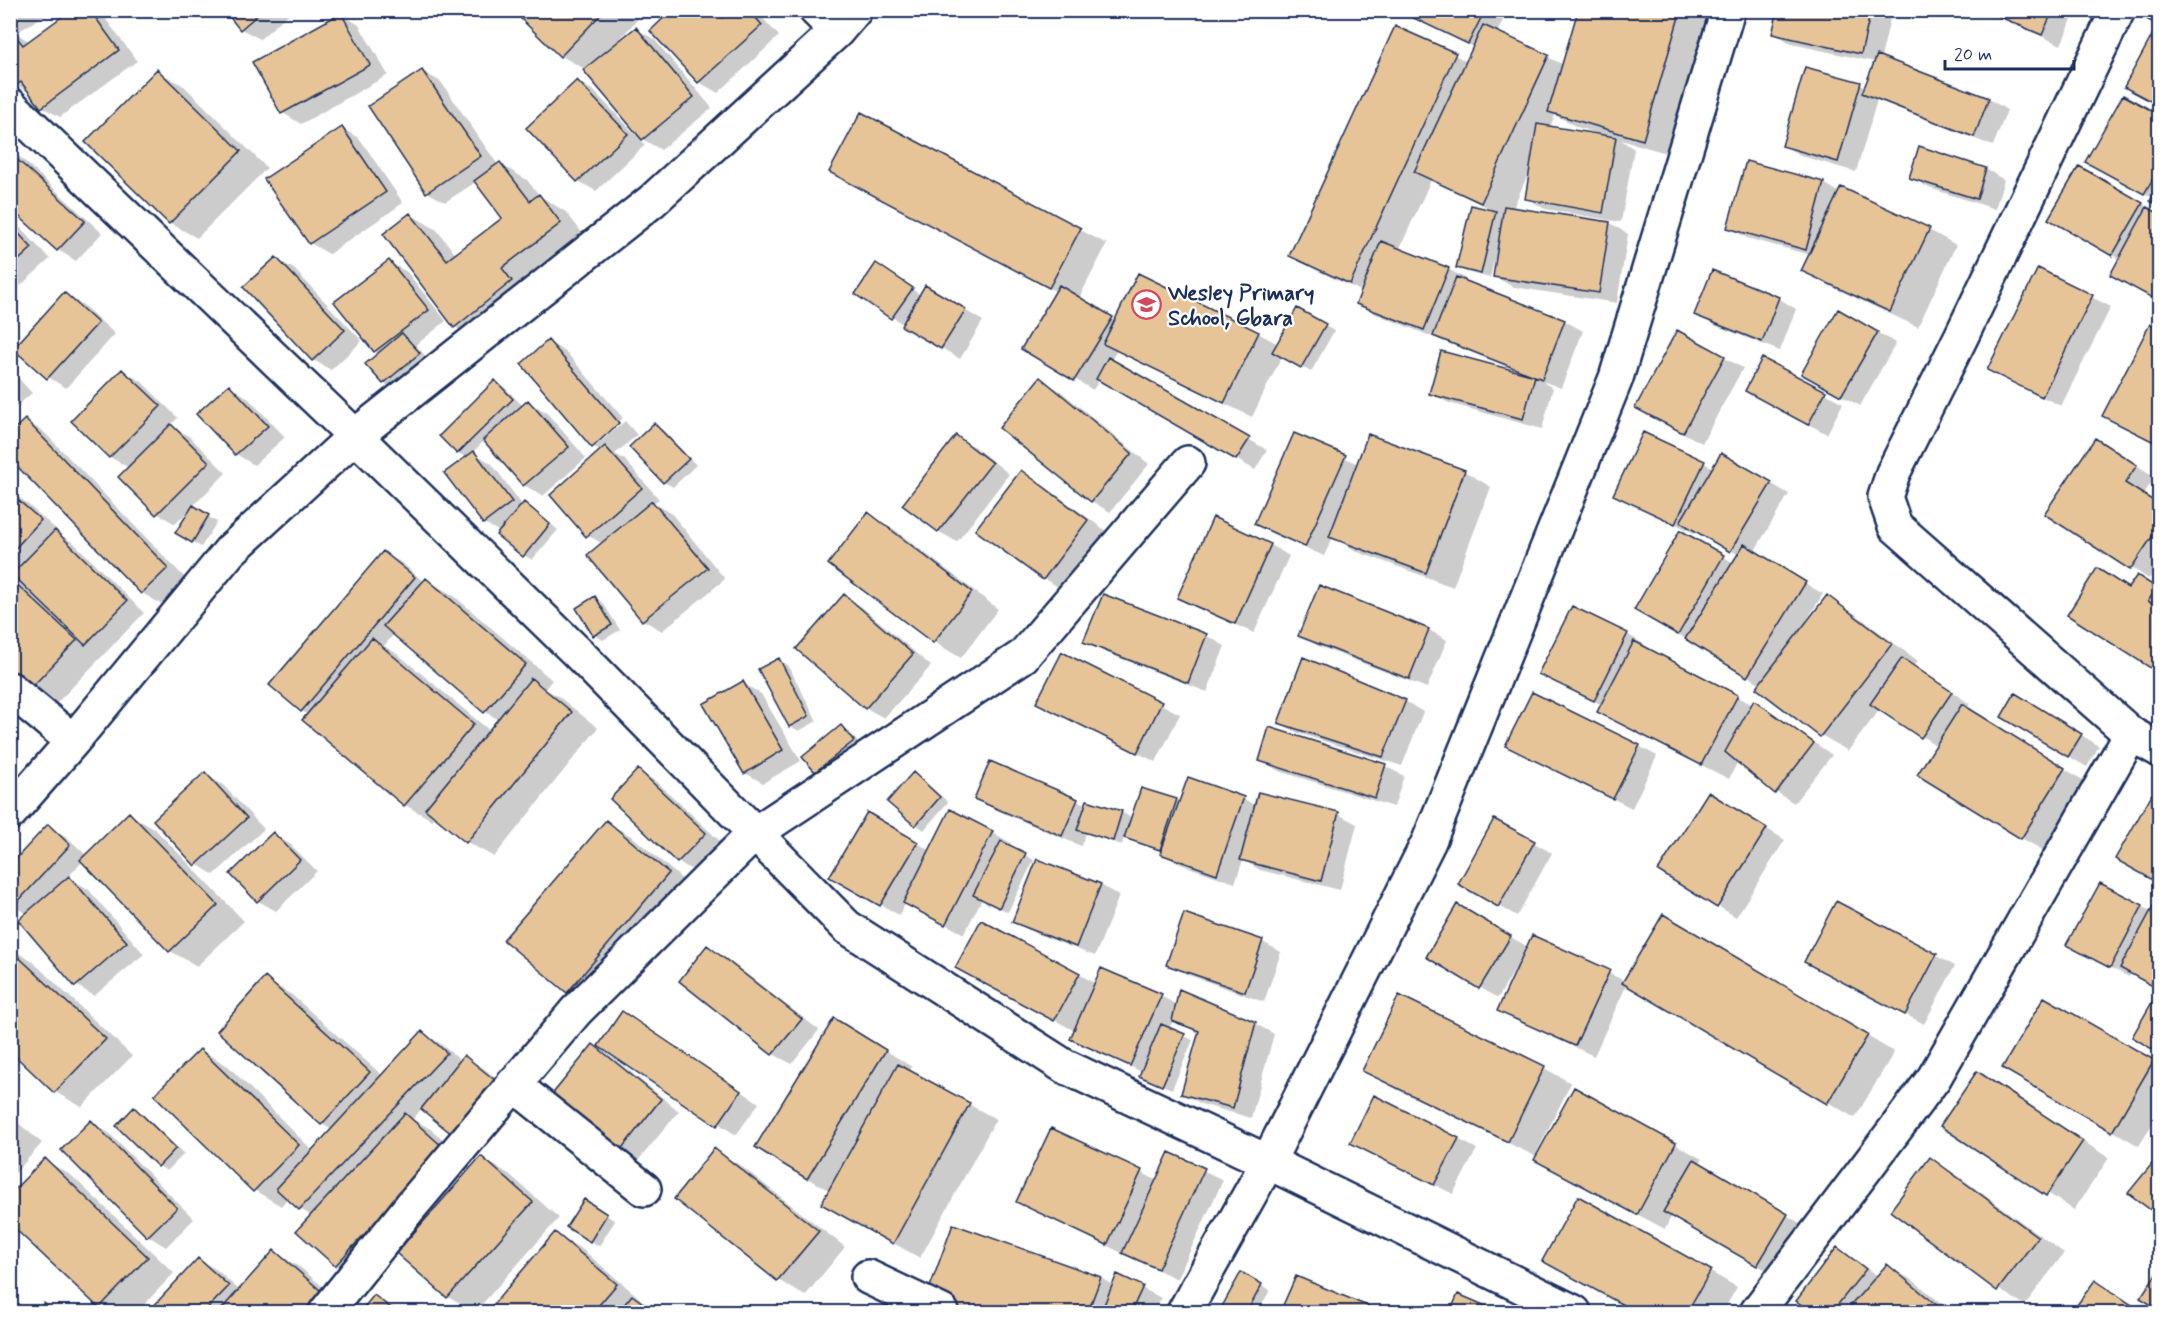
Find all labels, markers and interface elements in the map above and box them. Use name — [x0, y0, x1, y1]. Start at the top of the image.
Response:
scale bar — [1945, 33, 2074, 71]
text: 20 m — [1954, 43, 1992, 67]
place label: Wesley Primary School, Gbara — [1167, 280, 1314, 333]
school or university icon: Wesley Primary School, Gbara — [1131, 289, 1163, 321]

